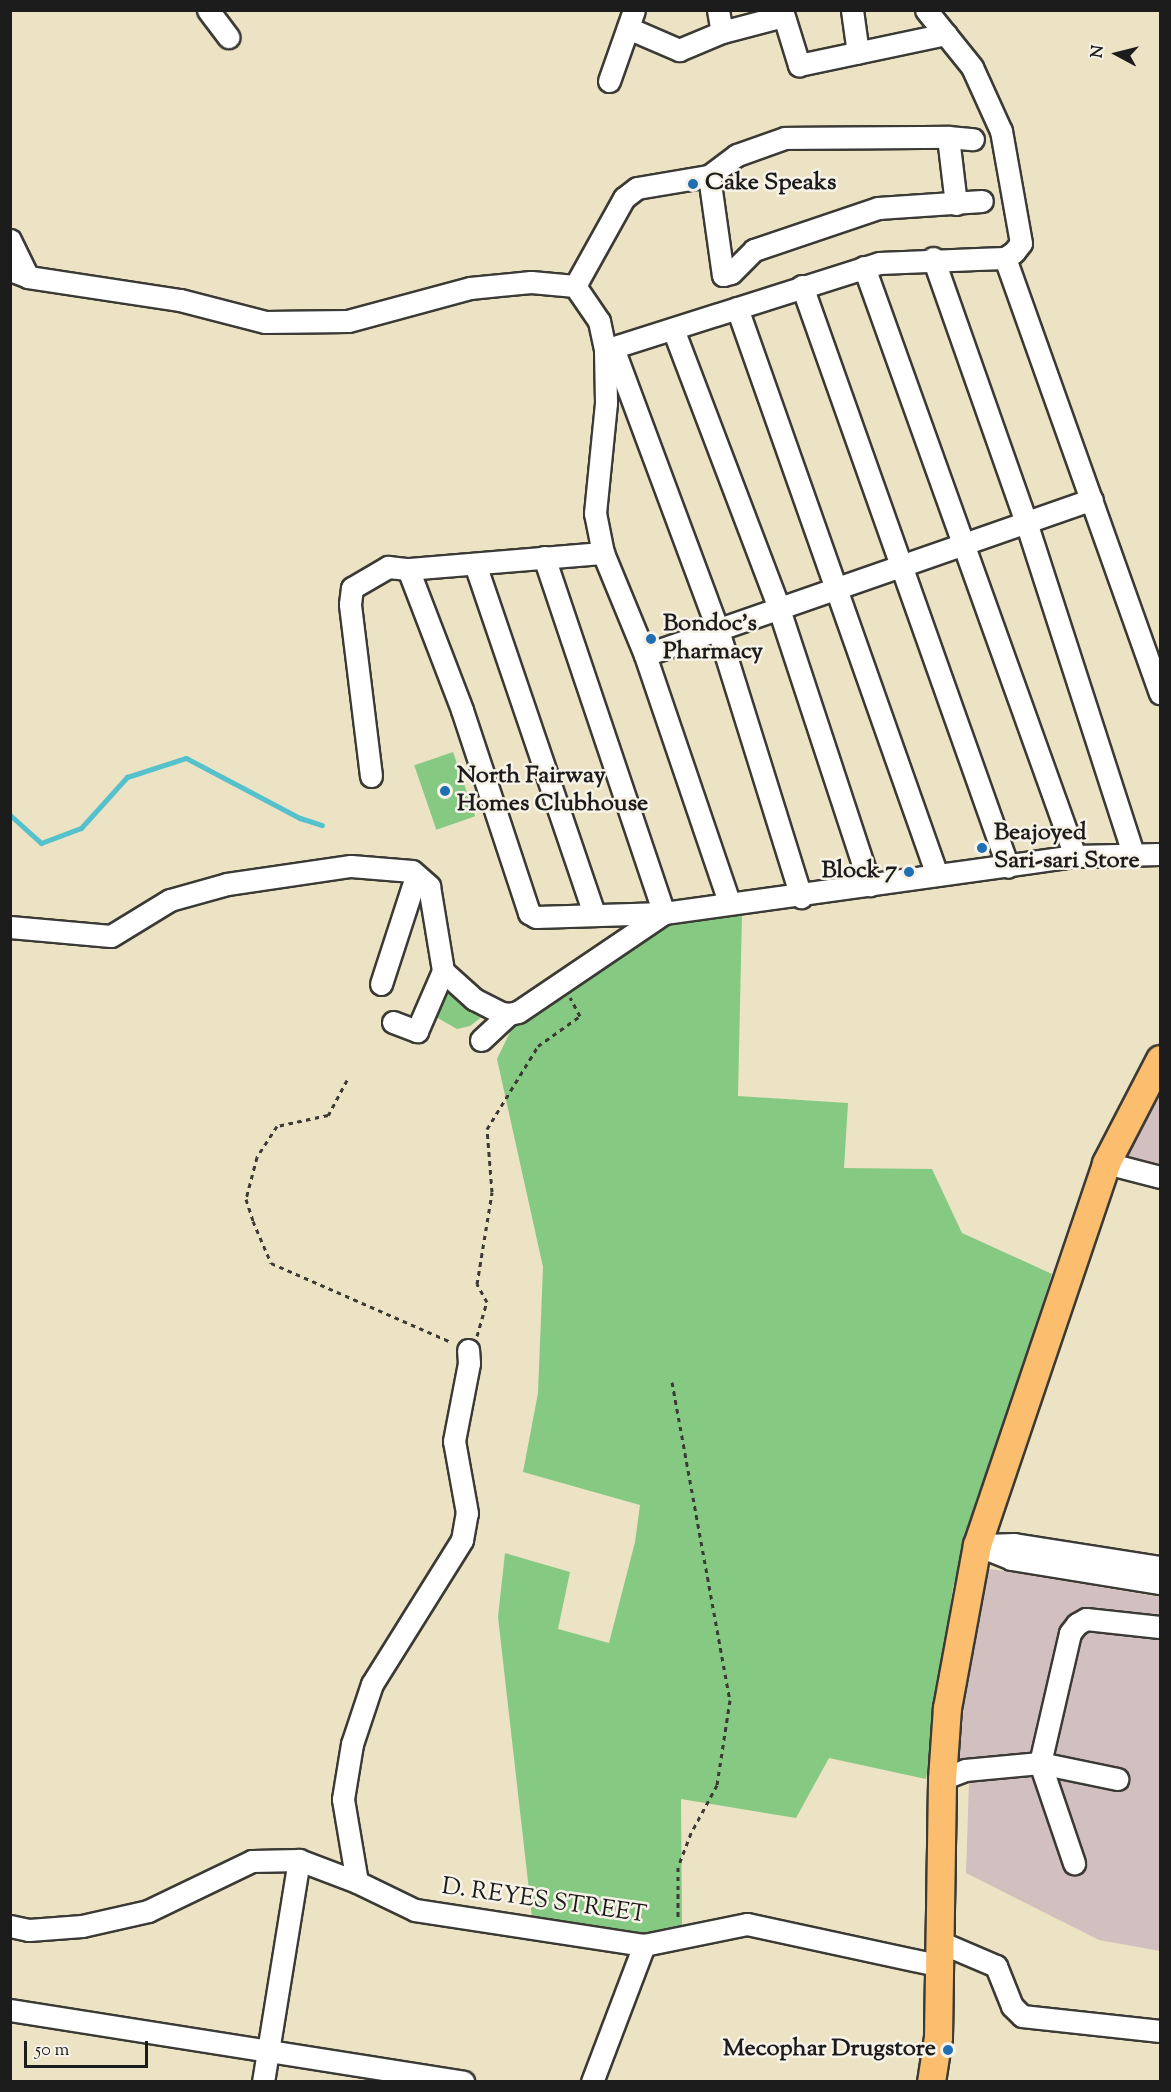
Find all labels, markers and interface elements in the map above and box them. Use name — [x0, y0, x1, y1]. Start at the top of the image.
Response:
north arrow — [1087, 24, 1147, 84]
text: N — [1086, 44, 1111, 59]
place label: Cake Speaks — [705, 170, 836, 198]
marker: Cake Speaks — [686, 177, 700, 191]
place label: Bondoc's Pharmacy — [663, 611, 763, 667]
marker: Bondoc's Pharmacy — [644, 632, 658, 646]
place label: North Fairway Homes Clubhouse — [457, 763, 648, 819]
marker: North Fairway Homes Clubhouse — [438, 784, 452, 798]
place label: Beajoyed Sari-sari Store — [994, 820, 1140, 876]
marker: Beajoyed Sari-sari Store — [975, 841, 989, 855]
place label: Block 7 — [821, 858, 897, 886]
marker: Block 7 — [902, 865, 916, 879]
street label: D. REYES STREET — [440, 1873, 648, 1931]
scale bar — [27, 2029, 152, 2067]
place label: Mecophar Drugstore — [723, 2036, 936, 2064]
text: 50 m — [35, 2038, 69, 2064]
marker: Mecophar Drugstore — [941, 2043, 955, 2057]

